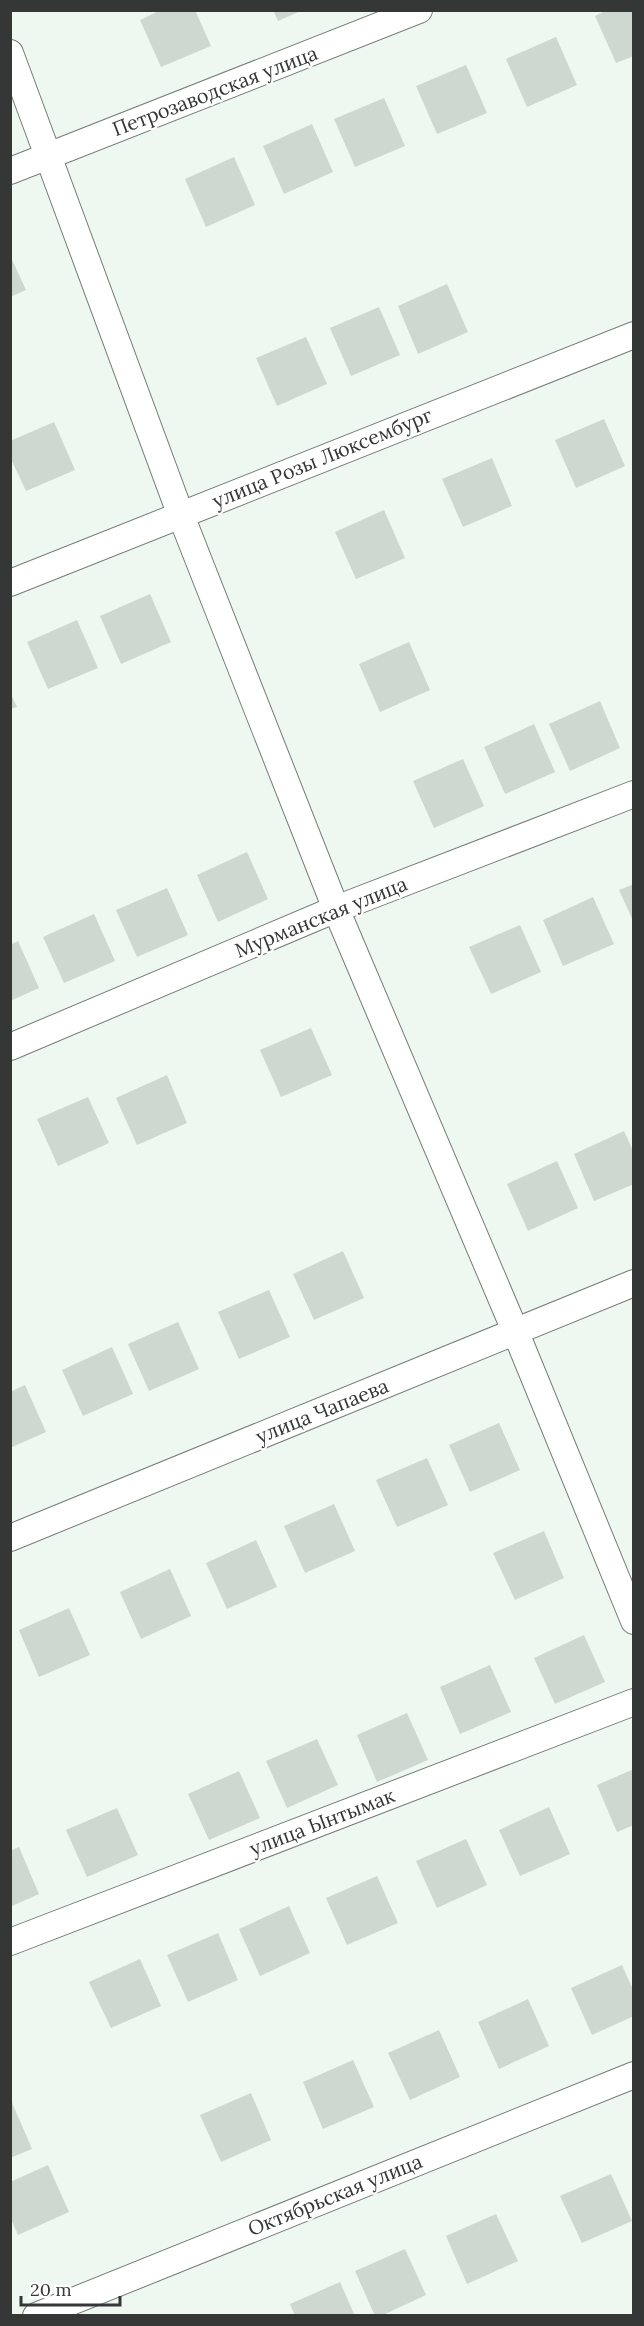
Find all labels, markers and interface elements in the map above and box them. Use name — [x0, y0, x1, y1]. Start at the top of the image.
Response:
street label: Петрозаводская улица — [109, 40, 321, 141]
street label: улица Розы Люксембург — [208, 402, 436, 513]
street label: Мурманская улица — [231, 871, 411, 963]
street label: улица Чапаева — [252, 1373, 392, 1449]
street label: улица Ынтымак — [246, 1782, 398, 1861]
street label: Октябрьская улица — [244, 2148, 426, 2241]
scale bar — [21, 2269, 120, 2307]
text: 20 m — [30, 2278, 72, 2301]

